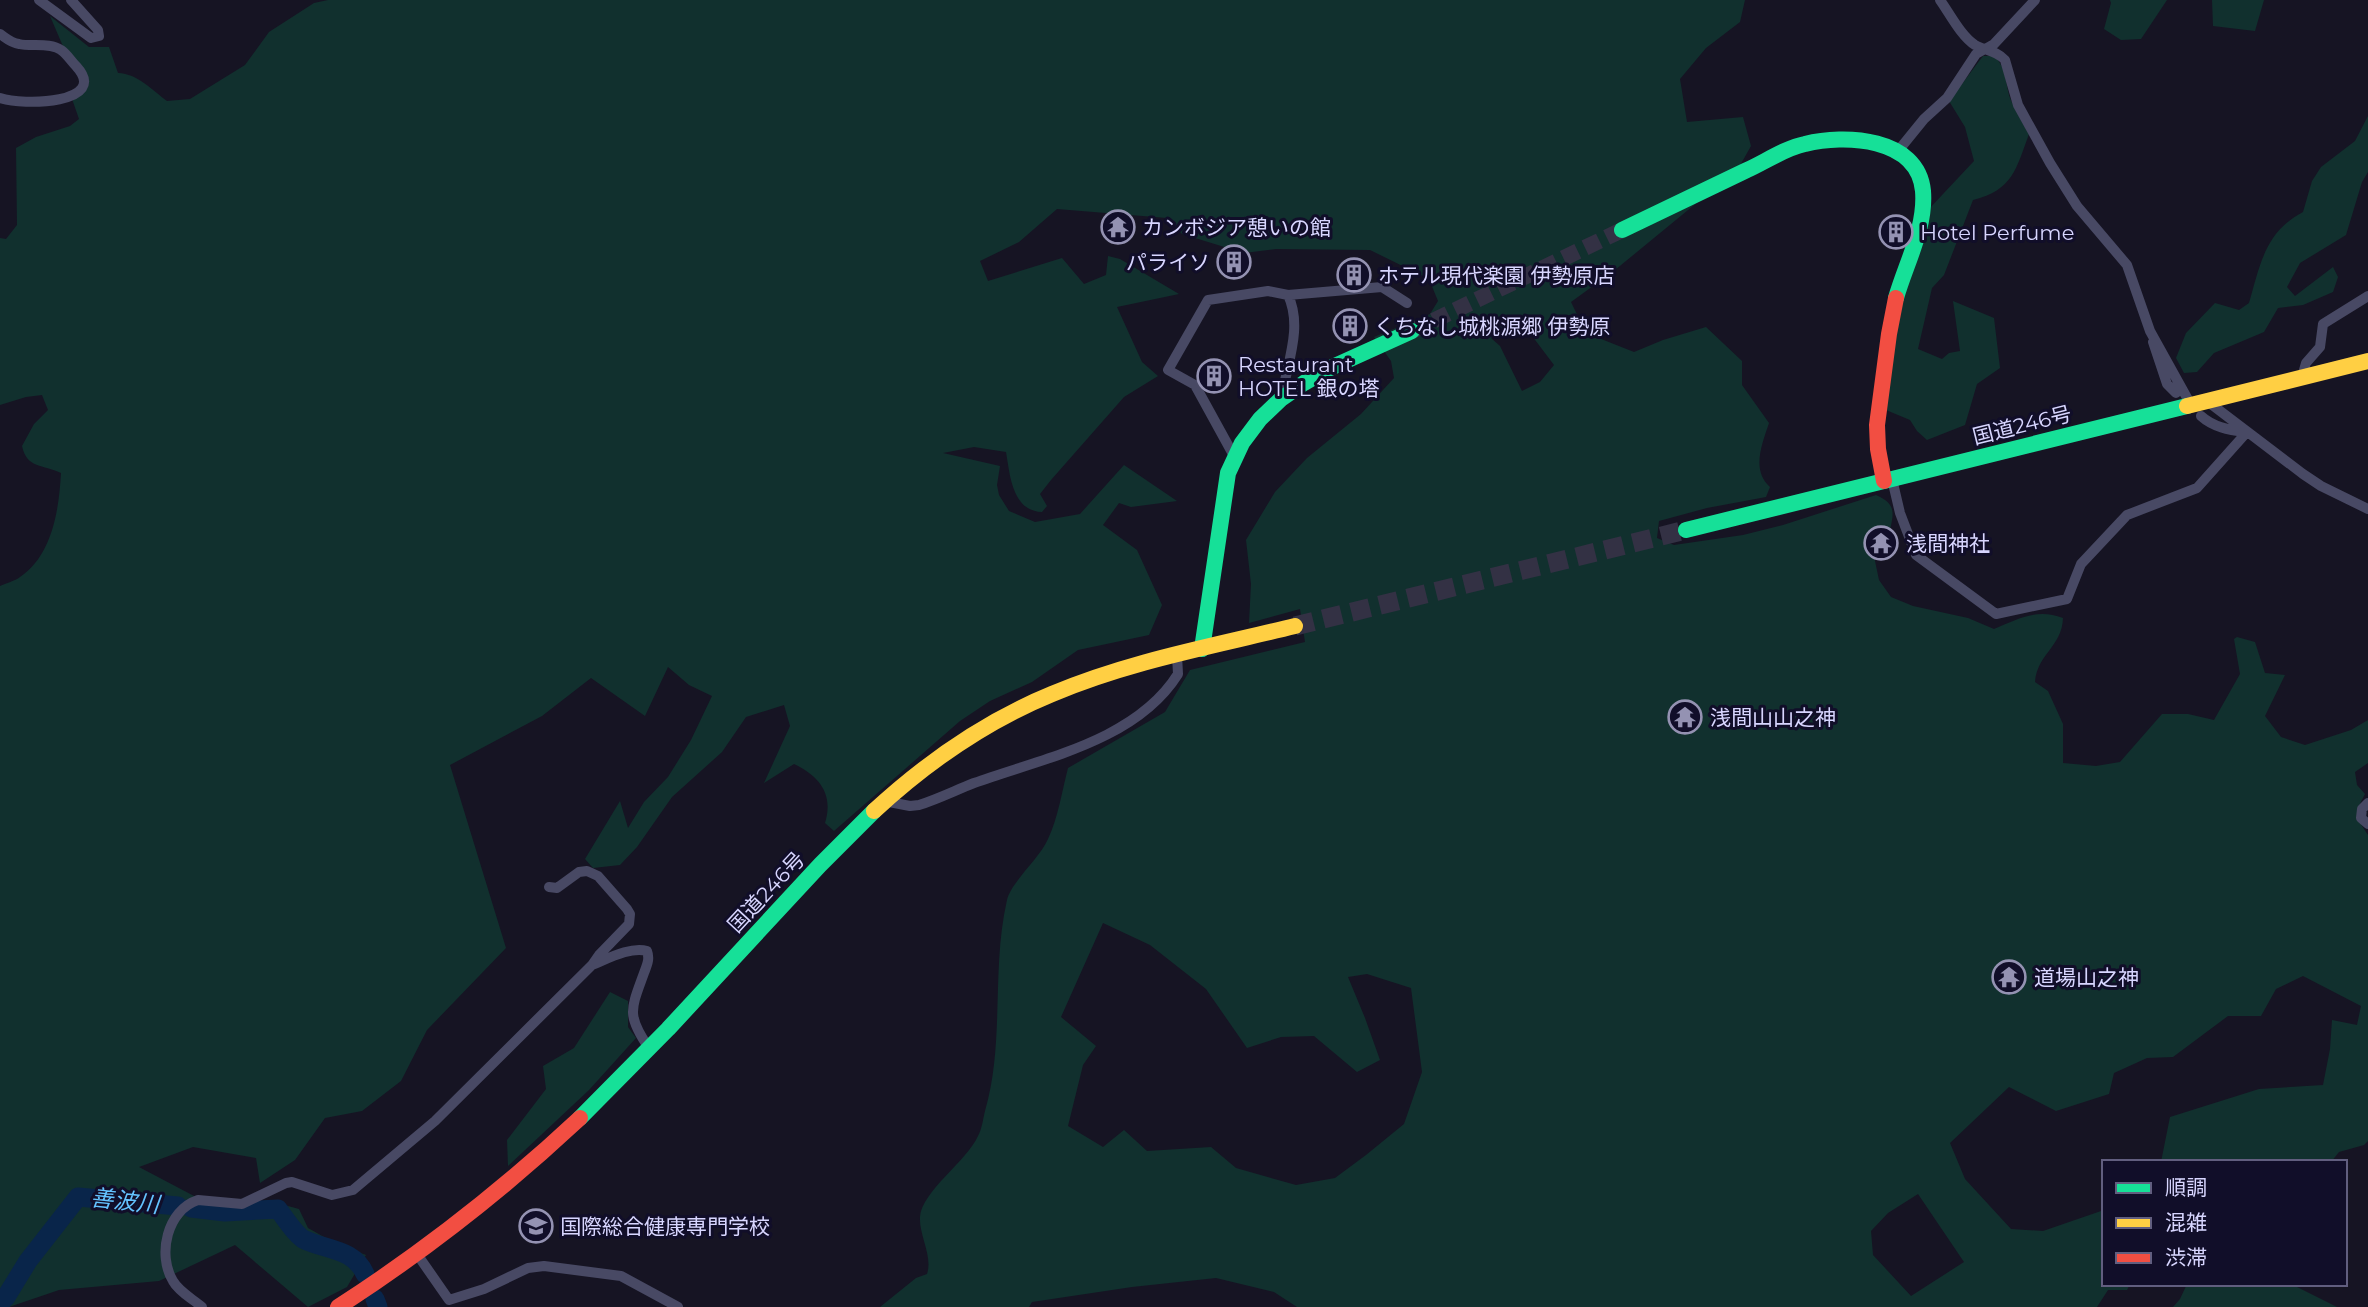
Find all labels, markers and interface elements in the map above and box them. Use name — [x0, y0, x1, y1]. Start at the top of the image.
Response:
temple icon: カンボジア憩いの館 — [1099, 208, 1137, 246]
building icon: Hotel Perfume — [1877, 213, 1915, 251]
place label: カンボジア憩いの館 — [1142, 215, 1331, 240]
place label: Hotel Perfume — [1920, 220, 2074, 245]
building icon: パライソ — [1215, 243, 1253, 281]
place label: パライソ — [1126, 250, 1210, 275]
building icon: ホテル現代楽園 伊勢原店 — [1335, 256, 1373, 294]
place label: ホテル現代楽園 伊勢原店 — [1378, 263, 1615, 288]
building icon: くちなし城桃源郷 伊勢原 — [1331, 307, 1369, 345]
place label: くちなし城桃源郷 伊勢原 — [1374, 314, 1611, 339]
place label: Restaurant HOTEL 銀の塔 — [1238, 352, 1379, 401]
building icon: Restaurant HOTEL 銀の塔 — [1195, 357, 1233, 395]
street label: 国道246号 — [1970, 401, 2074, 449]
temple icon: 浅間神社 — [1862, 524, 1900, 562]
place label: 浅間神社 — [1906, 531, 1990, 556]
temple icon: 浅間山山之神 — [1666, 698, 1704, 736]
place label: 浅間山山之神 — [1710, 705, 1836, 730]
street label: 国道246号 — [722, 846, 810, 938]
temple icon: 道場山之神 — [1990, 958, 2028, 996]
place label: 道場山之神 — [2034, 965, 2139, 990]
legend — [2102, 1160, 2347, 1286]
text: 順調 — [2165, 1175, 2207, 1200]
water label: 善波川 — [89, 1183, 164, 1219]
school or university icon: 国際総合健康専門学校 — [517, 1207, 555, 1245]
text: 混雑 — [2165, 1210, 2207, 1235]
place label: 国際総合健康専門学校 — [560, 1214, 770, 1239]
text: 渋滞 — [2165, 1245, 2207, 1270]

